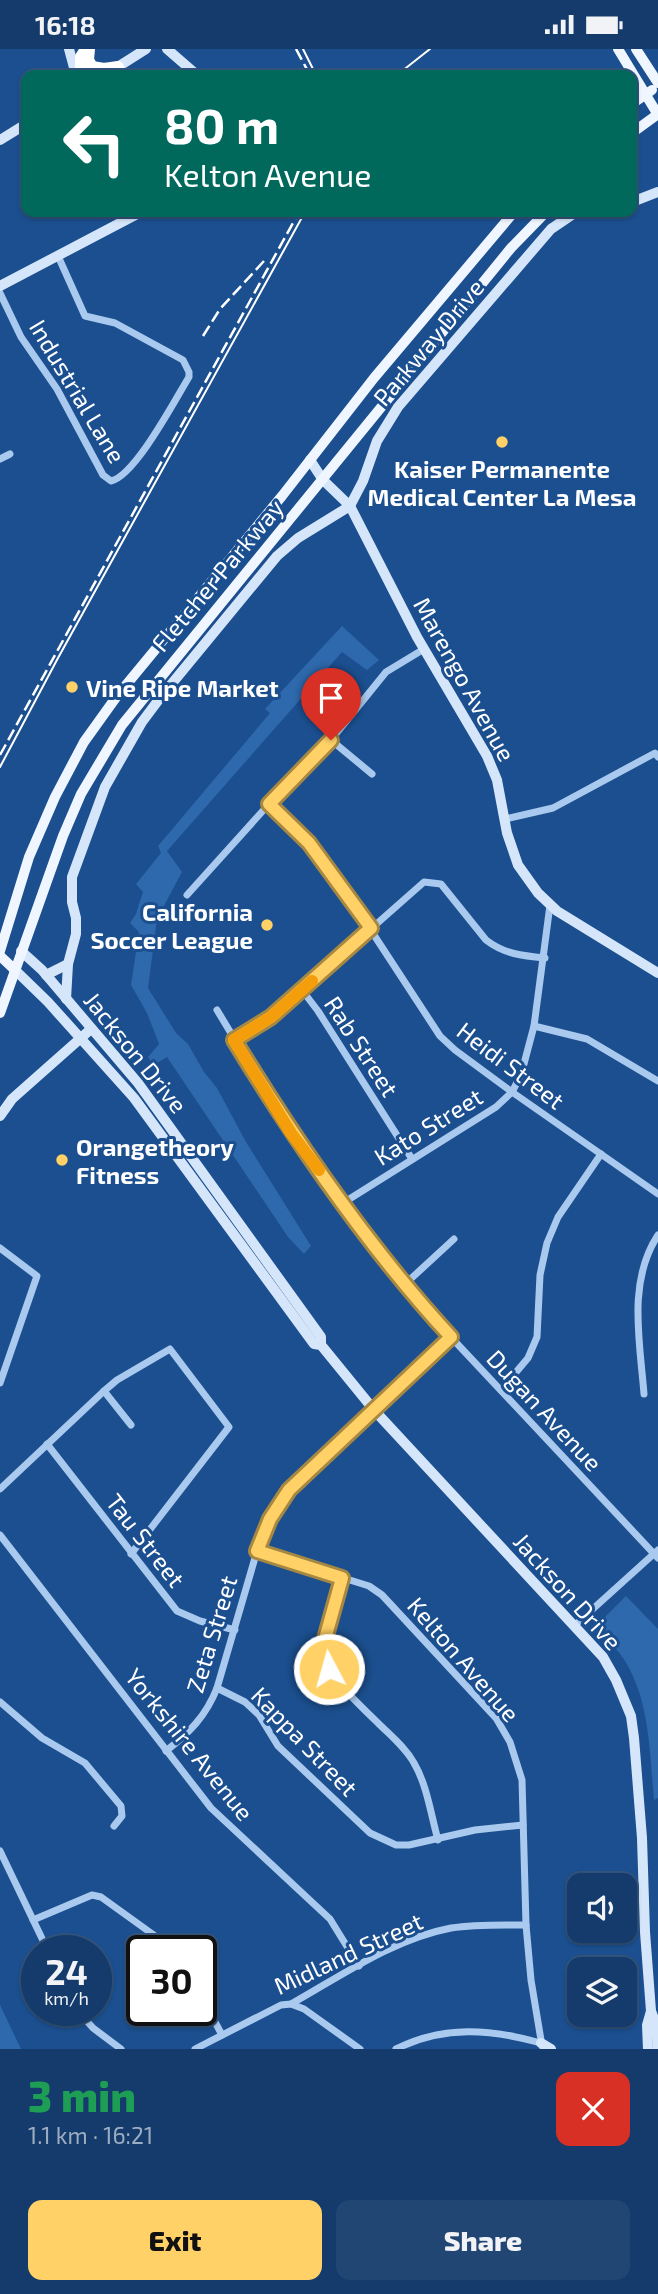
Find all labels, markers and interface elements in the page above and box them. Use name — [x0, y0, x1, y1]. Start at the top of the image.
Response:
text: 16:18 — [35, 9, 96, 40]
text: 80 m — [164, 95, 279, 154]
icon: left — [49, 98, 140, 189]
text: Kelton Avenue — [164, 155, 372, 193]
street label: Parkway Drive — [367, 273, 489, 411]
street label: Industrial Lane — [24, 314, 132, 468]
marker: Kaiser Permanente Medical Center La Mesa — [494, 434, 510, 450]
place label: Kaiser Permanente Medical Center La Mesa — [368, 454, 636, 511]
street label: Fletcher Parkway — [145, 493, 289, 657]
street label: Marengo Avenue — [408, 592, 522, 766]
pin — [301, 668, 361, 740]
place label: Vine Ripe Market — [86, 673, 279, 702]
marker: Vine Ripe Market — [64, 679, 80, 695]
icon: arrive — [312, 679, 350, 717]
place label: California Soccer League — [90, 897, 253, 954]
marker: California Soccer League — [259, 917, 275, 933]
street label: Jackson Drive — [78, 986, 194, 1118]
street label: Rab Street — [319, 990, 405, 1102]
street label: Heidi Street — [452, 1015, 570, 1115]
street label: Kato Street — [369, 1081, 487, 1171]
place label: Orangetheory Fitness — [76, 1132, 234, 1189]
marker: Orangetheory Fitness — [54, 1152, 70, 1168]
street label: Dugan Avenue — [481, 1343, 609, 1477]
street label: Tau Street — [101, 1487, 191, 1593]
street label: Jackson Drive — [508, 1527, 628, 1655]
street label: Zeta Street — [179, 1572, 243, 1696]
street label: Kelton Avenue — [402, 1591, 526, 1727]
position arrow — [292, 1632, 366, 1706]
street label: Yorkshire Avenue — [120, 1662, 260, 1826]
street label: Kappa Street — [246, 1680, 364, 1802]
map controls — [567, 1873, 637, 2027]
button: sound — [567, 1873, 637, 1943]
street label: Midland Street — [269, 1906, 427, 2000]
speed limit sign: 30 — [126, 1935, 217, 2026]
text: 24 — [45, 1950, 88, 1992]
button: layers — [567, 1957, 637, 2027]
text: km/h — [44, 1987, 89, 2009]
text: 3 min — [28, 2070, 136, 2120]
button: close — [556, 2072, 630, 2146]
text: 1.1 km · 16:21 — [28, 2121, 153, 2149]
button: Exit — [28, 2200, 322, 2280]
button: Share — [336, 2200, 630, 2280]

